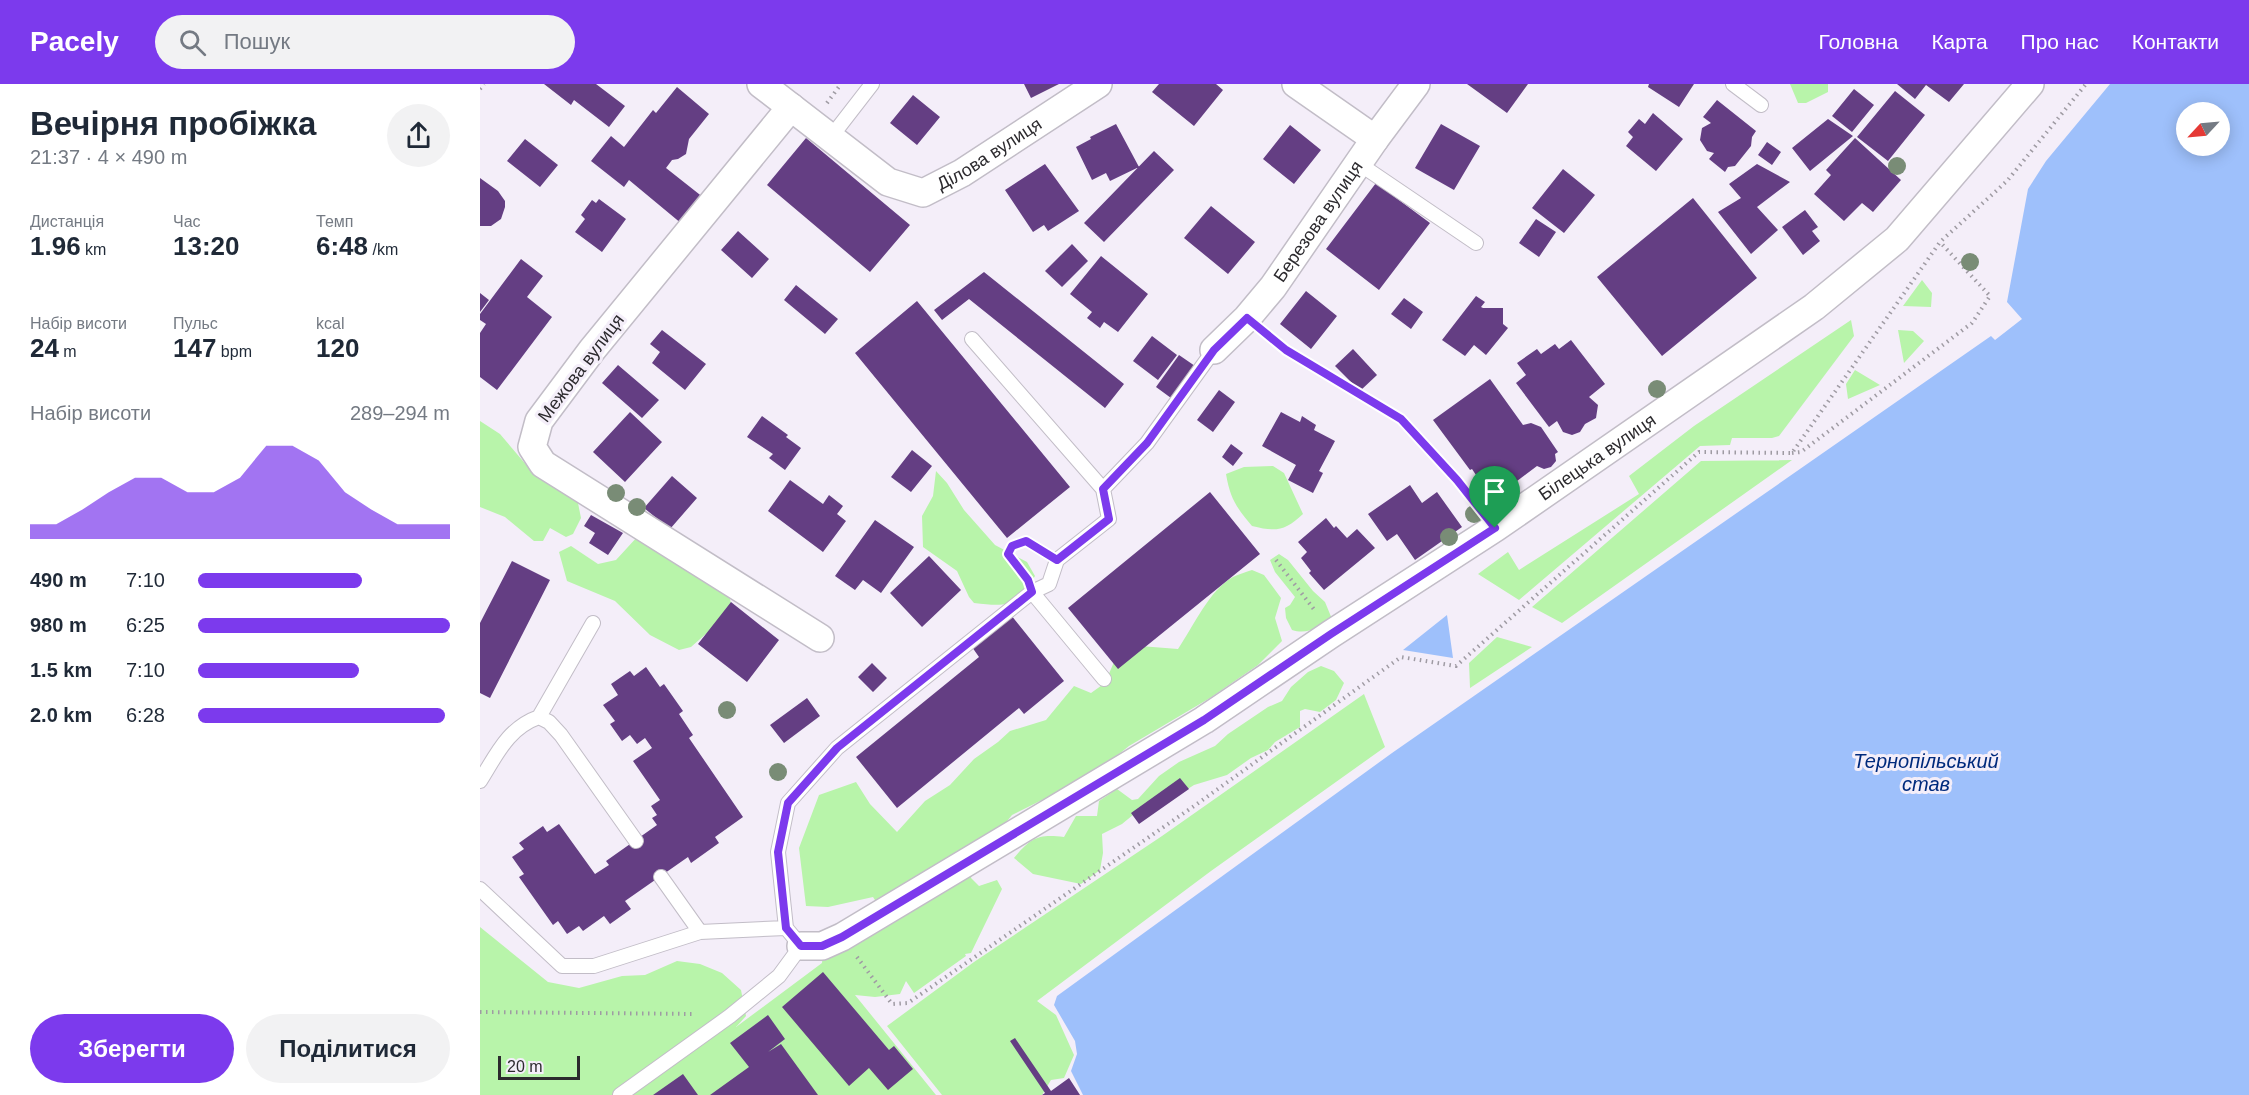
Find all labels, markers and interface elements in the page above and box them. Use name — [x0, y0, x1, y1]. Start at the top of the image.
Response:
search box — [155, 15, 575, 69]
text: Pacely — [30, 26, 119, 57]
icon: search — [176, 26, 209, 59]
text: Пошук — [224, 29, 290, 54]
text: Головна — [1819, 30, 1898, 53]
text: Карта — [1931, 30, 1988, 53]
text: Про нас — [2021, 30, 2099, 53]
text: Контакти — [2132, 30, 2219, 53]
north arrow — [2176, 102, 2230, 156]
map controls — [2176, 102, 2230, 156]
button: share — [387, 104, 450, 167]
text: Вечірня пробіжка — [30, 105, 316, 142]
street label: Ділова вулиця — [934, 114, 1045, 194]
text: 21:37 · 4 × 490 m — [30, 146, 187, 168]
street label: Березова вулиця — [1270, 157, 1367, 286]
text: Дистанція — [30, 213, 104, 230]
text: Час — [173, 213, 201, 230]
text: Темп — [316, 213, 353, 230]
text: 1.96 — [30, 231, 81, 261]
text: 13:20 — [173, 231, 240, 261]
text: 6:48 — [316, 231, 368, 261]
text: km — [81, 241, 106, 258]
text: /km — [368, 241, 398, 258]
street label: Межова вулиця — [534, 310, 628, 426]
text: Набір висоти — [30, 315, 127, 332]
text: Пульс — [173, 315, 218, 332]
text: kcal — [316, 315, 344, 332]
text: 24 — [30, 333, 59, 363]
text: 147 — [173, 333, 216, 363]
text: 120 — [316, 333, 359, 363]
text: m — [59, 343, 77, 360]
text: bpm — [216, 343, 252, 360]
text: Набір висоти — [30, 402, 151, 424]
text: 289–294 m — [350, 402, 450, 424]
street label: Білецька вулиця — [1535, 410, 1660, 505]
pin — [1469, 466, 1520, 528]
icon: arrive — [1478, 475, 1511, 508]
text: 490 m — [30, 569, 87, 591]
text: 7:10 — [126, 569, 165, 591]
text: 980 m — [30, 614, 87, 636]
text: 6:25 — [126, 614, 165, 636]
text: 1.5 km — [30, 659, 92, 681]
text: 7:10 — [126, 659, 165, 681]
text: 2.0 km — [30, 704, 92, 726]
text: 6:28 — [126, 704, 165, 726]
water label: Тернопільський став — [1853, 750, 1999, 795]
button: Зберегти — [30, 1014, 234, 1083]
button: Поділитися — [246, 1014, 450, 1083]
scale bar — [498, 1053, 580, 1080]
text: 20 m — [507, 1058, 543, 1075]

